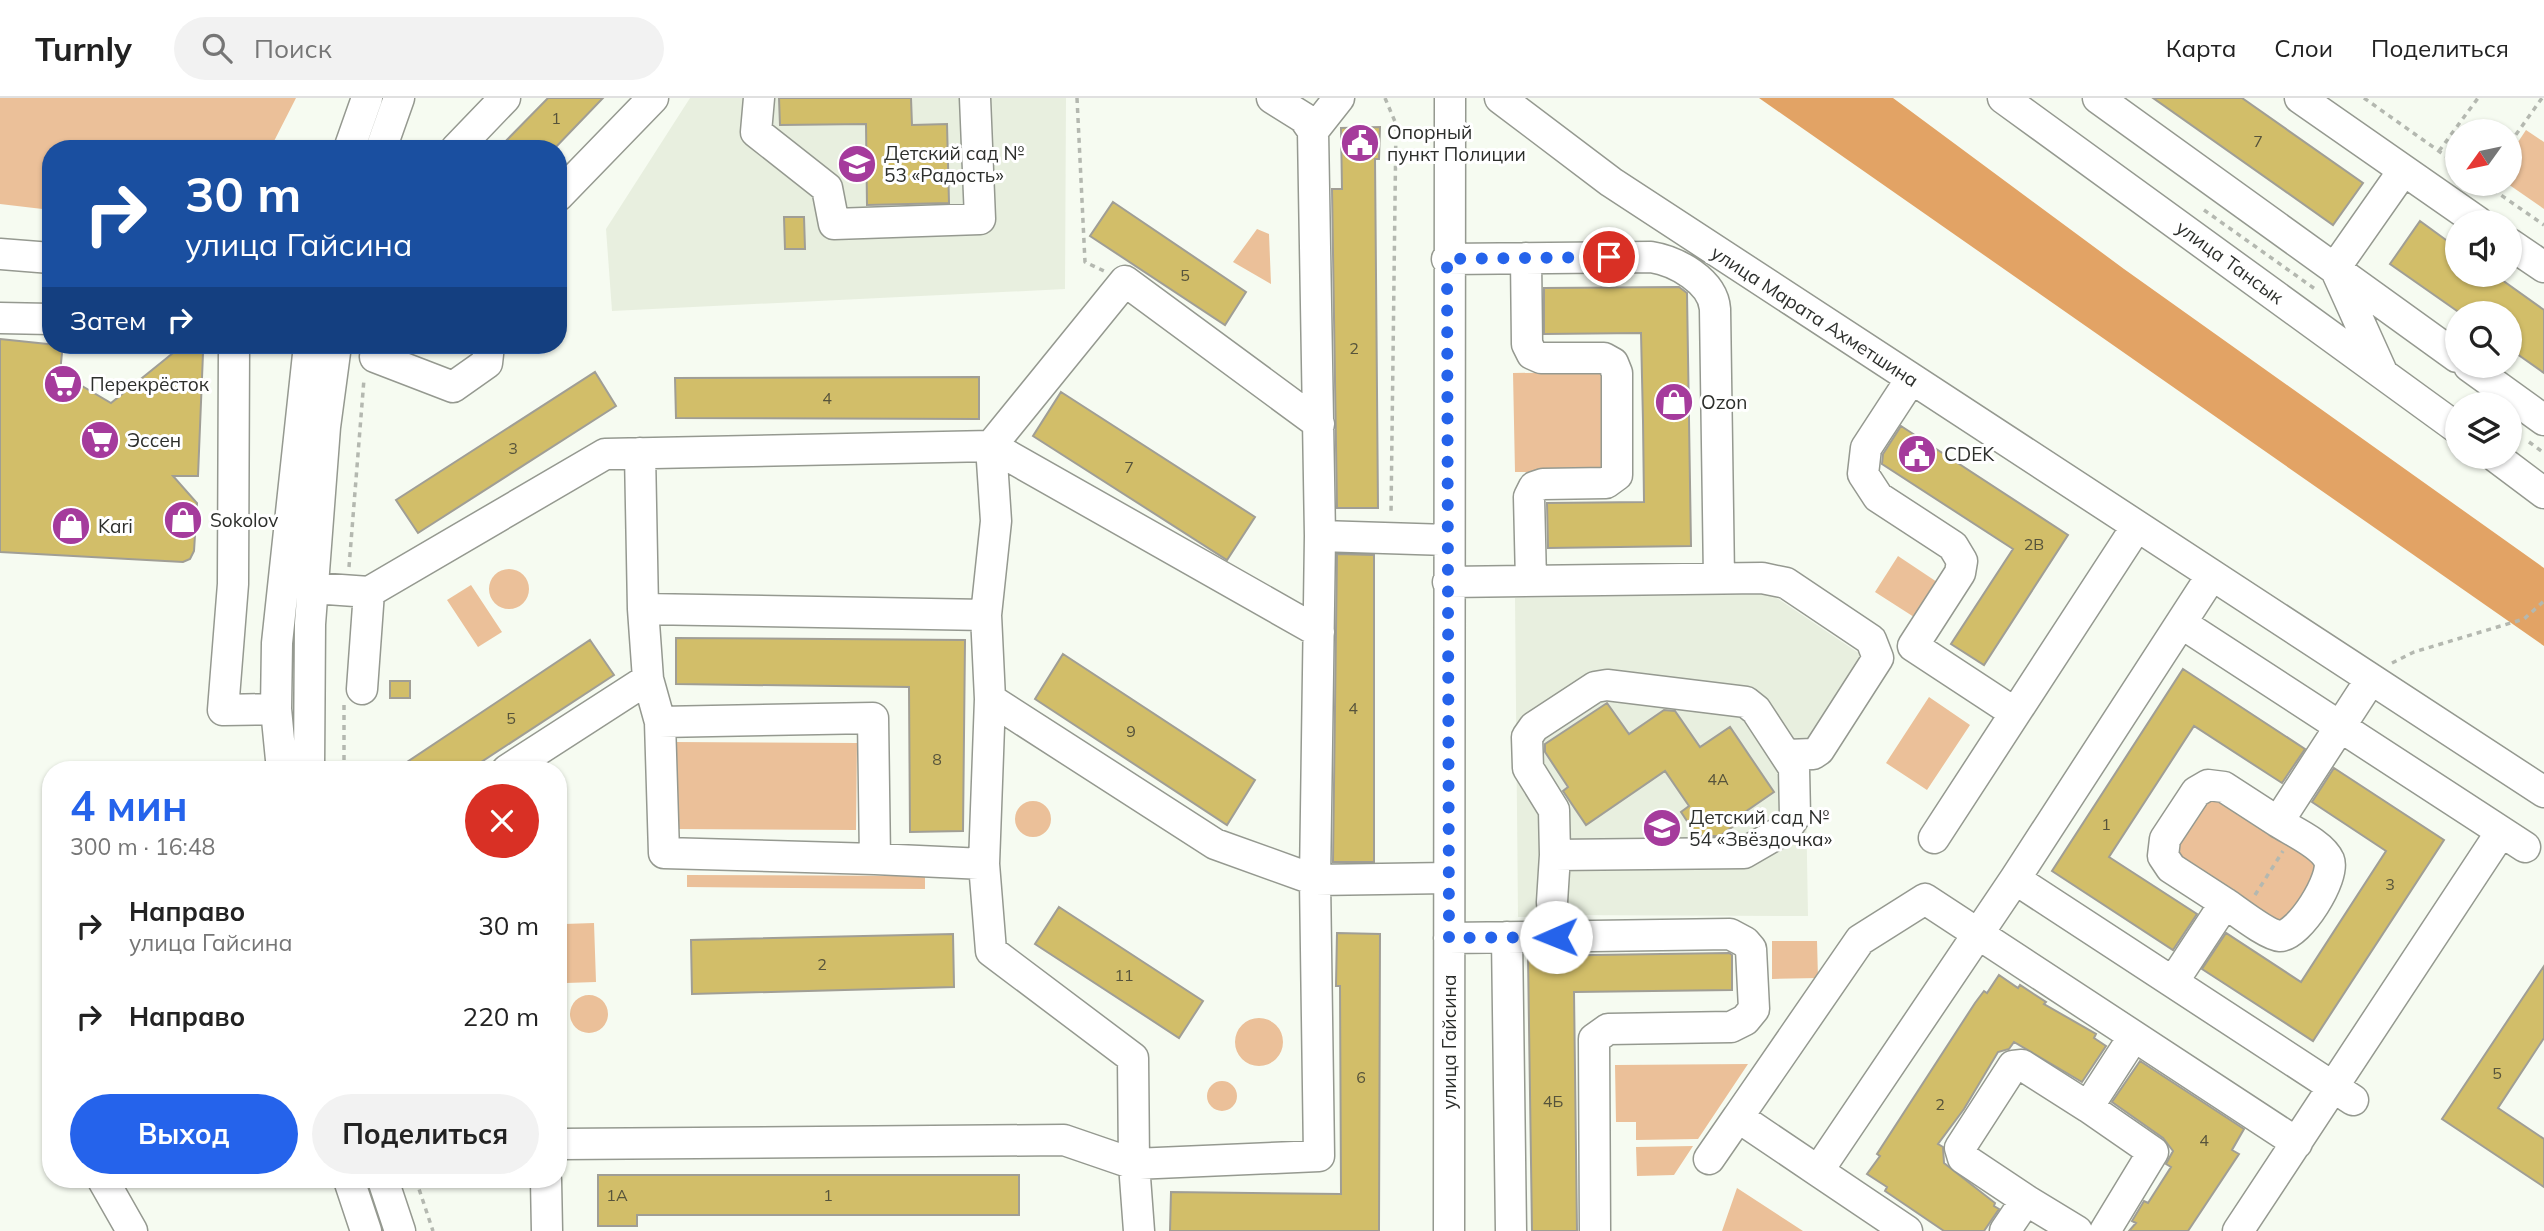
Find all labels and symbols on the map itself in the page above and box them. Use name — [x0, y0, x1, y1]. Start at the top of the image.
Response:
house number: 1 — [551, 108, 561, 128]
north arrow — [2445, 119, 2522, 196]
place label: Опорный пункт Полиции — [1387, 120, 1526, 166]
public building icon: Опорный пункт Полиции — [1339, 122, 1381, 164]
house number: 7 — [2253, 131, 2263, 151]
place label: Детский сад № 53 «Радость» — [884, 141, 1024, 187]
school or university icon: Детский сад № 53 «Радость» — [836, 143, 878, 185]
street label: улица Тансык — [2171, 215, 2289, 310]
pin — [1579, 227, 1639, 287]
street label: улица Марата Ахметшина — [1707, 240, 1923, 392]
house number: 5 — [1180, 265, 1190, 285]
house number: 2 — [1349, 338, 1359, 358]
supermarket icon: Перекрёсток — [42, 363, 84, 405]
place label: Перекрёсток — [90, 372, 210, 396]
shop icon: Ozon — [1653, 381, 1695, 423]
house number: 4 — [822, 388, 832, 408]
place label: Ozon — [1701, 390, 1747, 414]
supermarket icon: Эссен — [79, 419, 121, 461]
place label: Эссен — [127, 428, 181, 452]
public building icon: CDEK — [1896, 433, 1938, 475]
house number: 3 — [508, 438, 518, 458]
place label: CDEK — [1944, 442, 1995, 466]
house number: 7 — [1124, 457, 1134, 477]
shop icon: Sokolov — [162, 499, 204, 541]
shop icon: Kari — [50, 505, 92, 547]
place label: Sokolov — [210, 508, 278, 532]
place label: Kari — [98, 514, 133, 538]
house number: 2В — [2024, 534, 2044, 554]
house number: 4 — [1348, 698, 1358, 718]
house number: 5 — [506, 708, 516, 728]
house number: 9 — [1126, 721, 1136, 741]
house number: 8 — [932, 749, 942, 769]
house number: 4А — [1707, 769, 1729, 789]
place label: Детский сад № 54 «Звёздочка» — [1689, 805, 1832, 851]
school or university icon: Детский сад № 54 «Звёздочка» — [1641, 807, 1683, 849]
house number: 1 — [2101, 814, 2111, 834]
house number: 3 — [2385, 874, 2395, 894]
position arrow — [1519, 900, 1593, 974]
house number: 2 — [817, 954, 827, 974]
house number: 11 — [1114, 965, 1134, 985]
street label: улица Гайсина — [1437, 974, 1461, 1110]
house number: 5 — [2492, 1063, 2502, 1083]
house number: 6 — [1356, 1067, 1366, 1087]
house number: 4Б — [1543, 1091, 1563, 1111]
house number: 2 — [1935, 1094, 1945, 1114]
house number: 4 — [2199, 1130, 2209, 1150]
house number: 1А — [606, 1185, 628, 1205]
house number: 1 — [823, 1185, 833, 1205]

